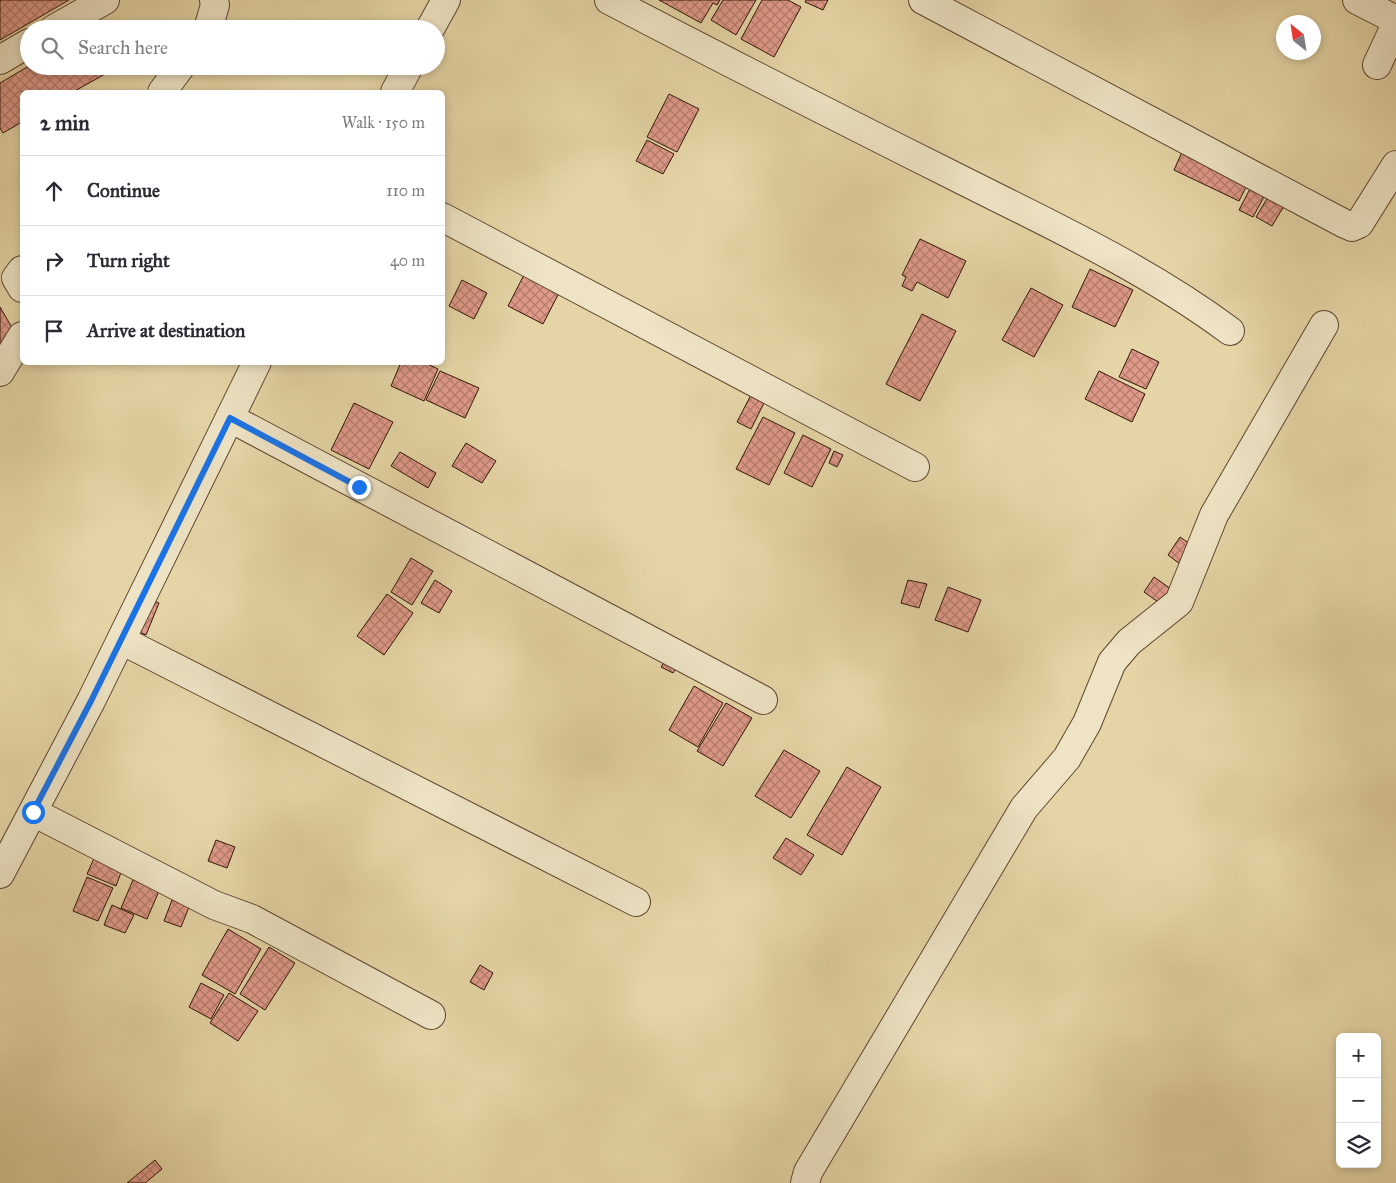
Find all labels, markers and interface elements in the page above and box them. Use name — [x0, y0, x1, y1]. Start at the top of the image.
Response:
north arrow — [1276, 15, 1321, 60]
search box — [20, 20, 445, 75]
icon: search — [38, 34, 66, 62]
text: Search here — [78, 36, 168, 59]
text: 2 min — [40, 110, 90, 136]
text: Walk · 150 m — [342, 113, 425, 132]
icon: ahead — [40, 177, 68, 205]
text: Continue — [87, 179, 160, 202]
text: 110 m — [386, 181, 425, 200]
icon: right — [40, 247, 68, 275]
text: Turn right — [87, 249, 170, 272]
text: 40 m — [390, 251, 425, 270]
icon: arrive — [40, 317, 68, 345]
text: Arrive at destination — [87, 319, 245, 342]
route end — [348, 476, 371, 499]
route start — [22, 801, 45, 824]
map controls — [1336, 1033, 1381, 1168]
button: + — [1336, 1033, 1381, 1078]
button: − — [1336, 1078, 1381, 1123]
button: layers — [1336, 1123, 1381, 1168]

